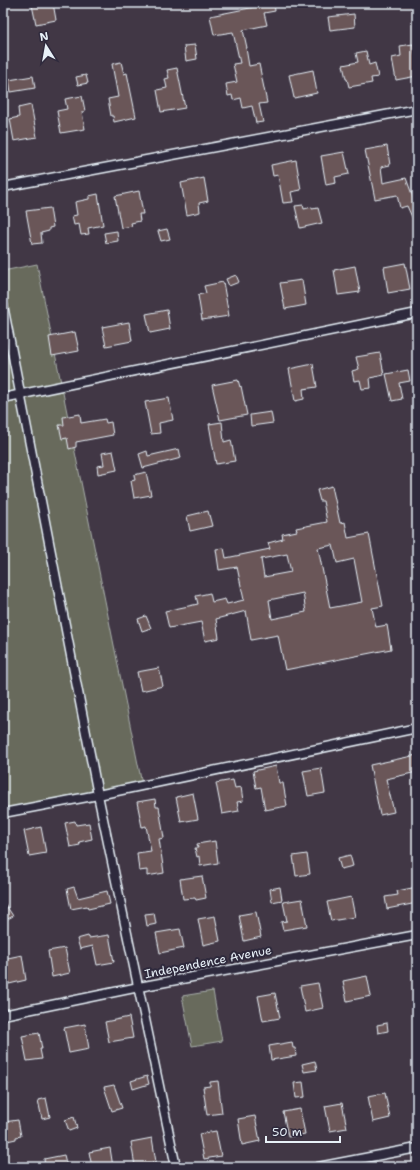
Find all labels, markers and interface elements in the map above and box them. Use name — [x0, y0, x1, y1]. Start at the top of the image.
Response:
north arrow — [26, 26, 66, 66]
text: N — [38, 28, 50, 45]
street label: Independence Avenue — [143, 942, 273, 982]
scale bar — [266, 1118, 340, 1144]
text: 50 m — [272, 1124, 302, 1140]

